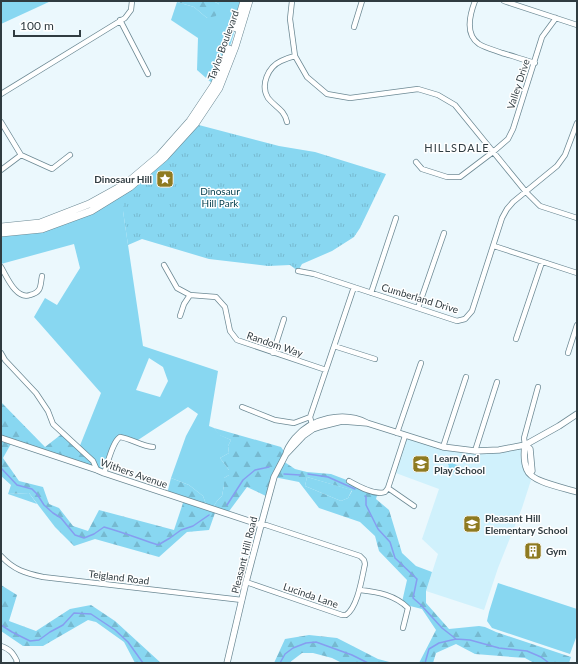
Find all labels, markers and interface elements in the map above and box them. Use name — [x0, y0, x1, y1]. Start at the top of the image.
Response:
street label: Taylor Boulevard — [205, 9, 241, 81]
scale bar — [14, 12, 80, 38]
text: 100 m — [20, 18, 54, 33]
street label: Valley Drive — [504, 57, 532, 111]
district label: HILLSDALE — [424, 141, 490, 154]
place icon: Dinosaur Hill — [155, 169, 175, 189]
place label: Dinosaur Hill — [94, 173, 152, 185]
park label: Dinosaur Hill Park — [200, 185, 240, 209]
street label: Cumberland Drive — [380, 281, 460, 315]
street label: Random Way — [245, 329, 305, 359]
place label: Learn And Play School — [434, 452, 485, 476]
school or university icon: Learn And Play School — [411, 454, 431, 474]
street label: Withers Avenue — [99, 456, 169, 490]
place label: Pleasant Hill Elementary School — [485, 512, 568, 536]
school or university icon: Pleasant Hill Elementary School — [462, 514, 482, 534]
street label: Pleasant Hill Road — [229, 515, 259, 595]
building icon: Gym — [523, 541, 543, 561]
place label: Gym — [546, 545, 567, 557]
street label: Teigland Road — [88, 567, 150, 587]
street label: Lucinda Lane — [282, 580, 340, 610]

